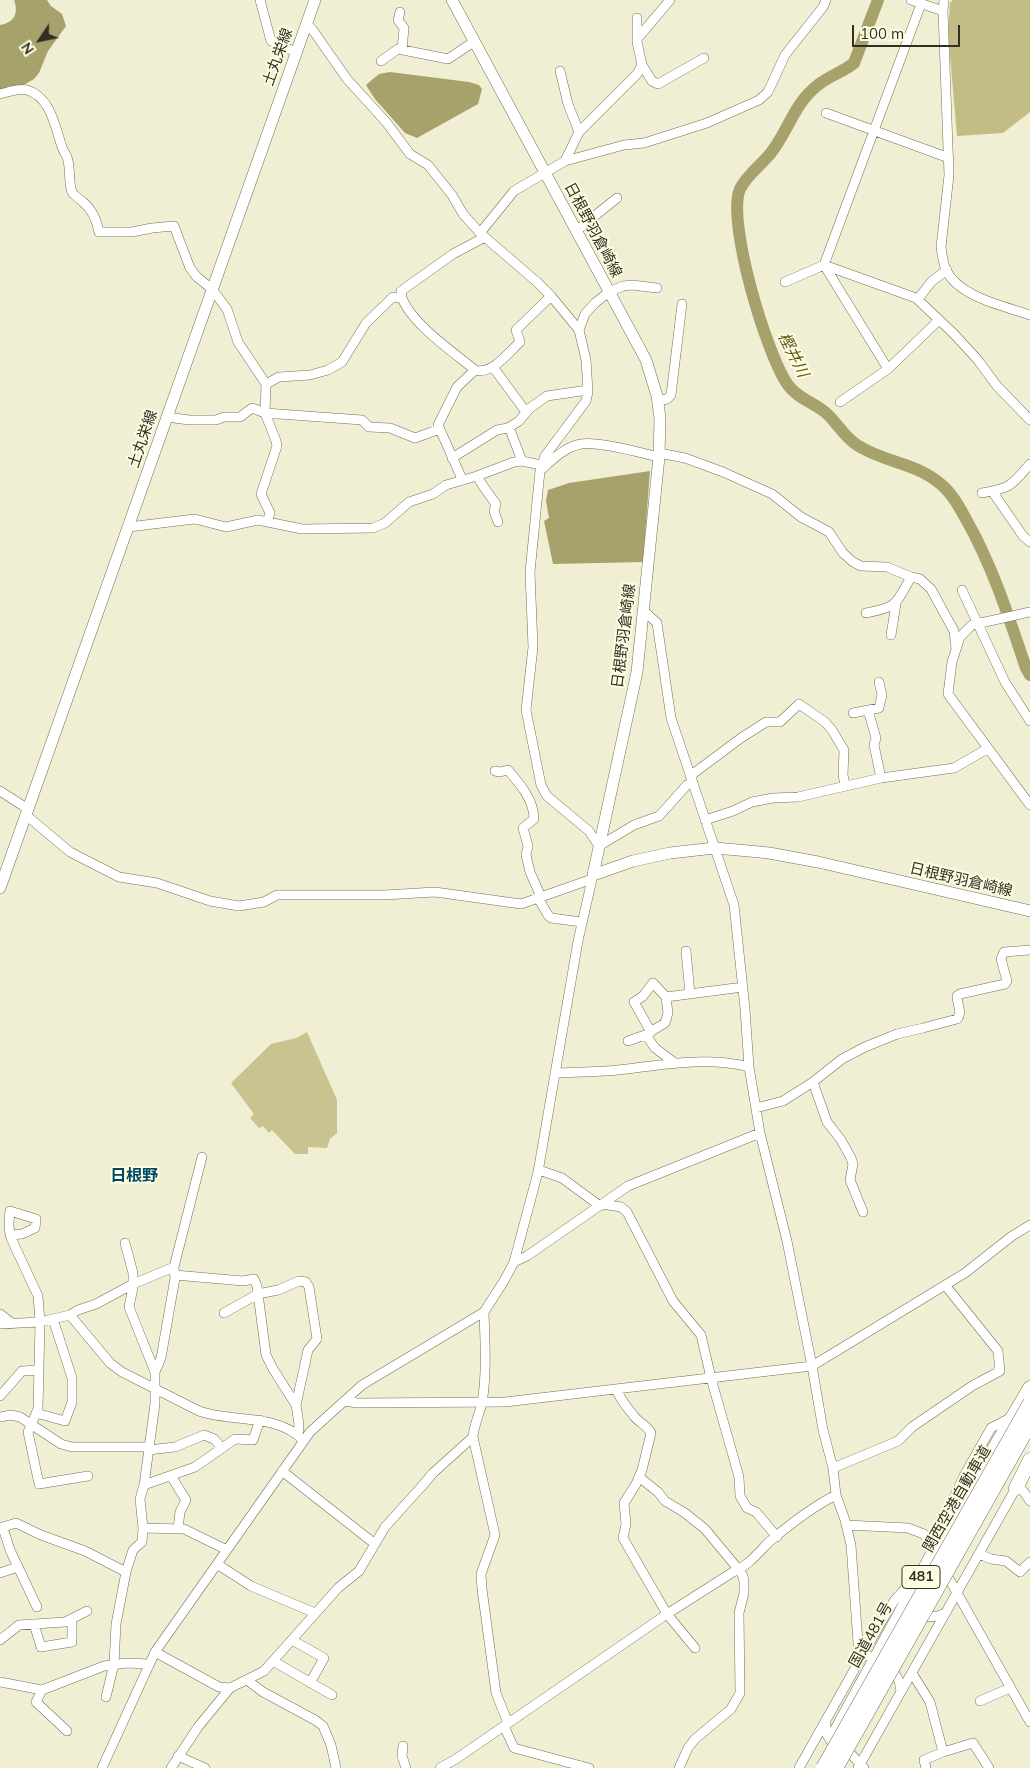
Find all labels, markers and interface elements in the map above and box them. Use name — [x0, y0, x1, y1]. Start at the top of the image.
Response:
north arrow — [15, 15, 65, 65]
scale bar — [855, 15, 962, 47]
text: 100 m — [860, 24, 904, 43]
street label: 土丸栄線 — [259, 26, 297, 88]
text: N — [17, 39, 38, 58]
street label: 日根野羽倉崎線 — [560, 179, 626, 281]
water label: 樫井川 — [774, 329, 812, 381]
street label: 土丸栄線 — [125, 408, 161, 470]
street label: 日根野羽倉崎線 — [609, 583, 639, 689]
street label: 日根野羽倉崎線 — [908, 859, 1014, 901]
district label: 日根野 — [110, 1166, 158, 1186]
street label: 関西空港自動車道 — [919, 1443, 995, 1555]
road number: 481 — [902, 1565, 940, 1588]
street label: 国道481号 — [846, 1599, 896, 1671]

